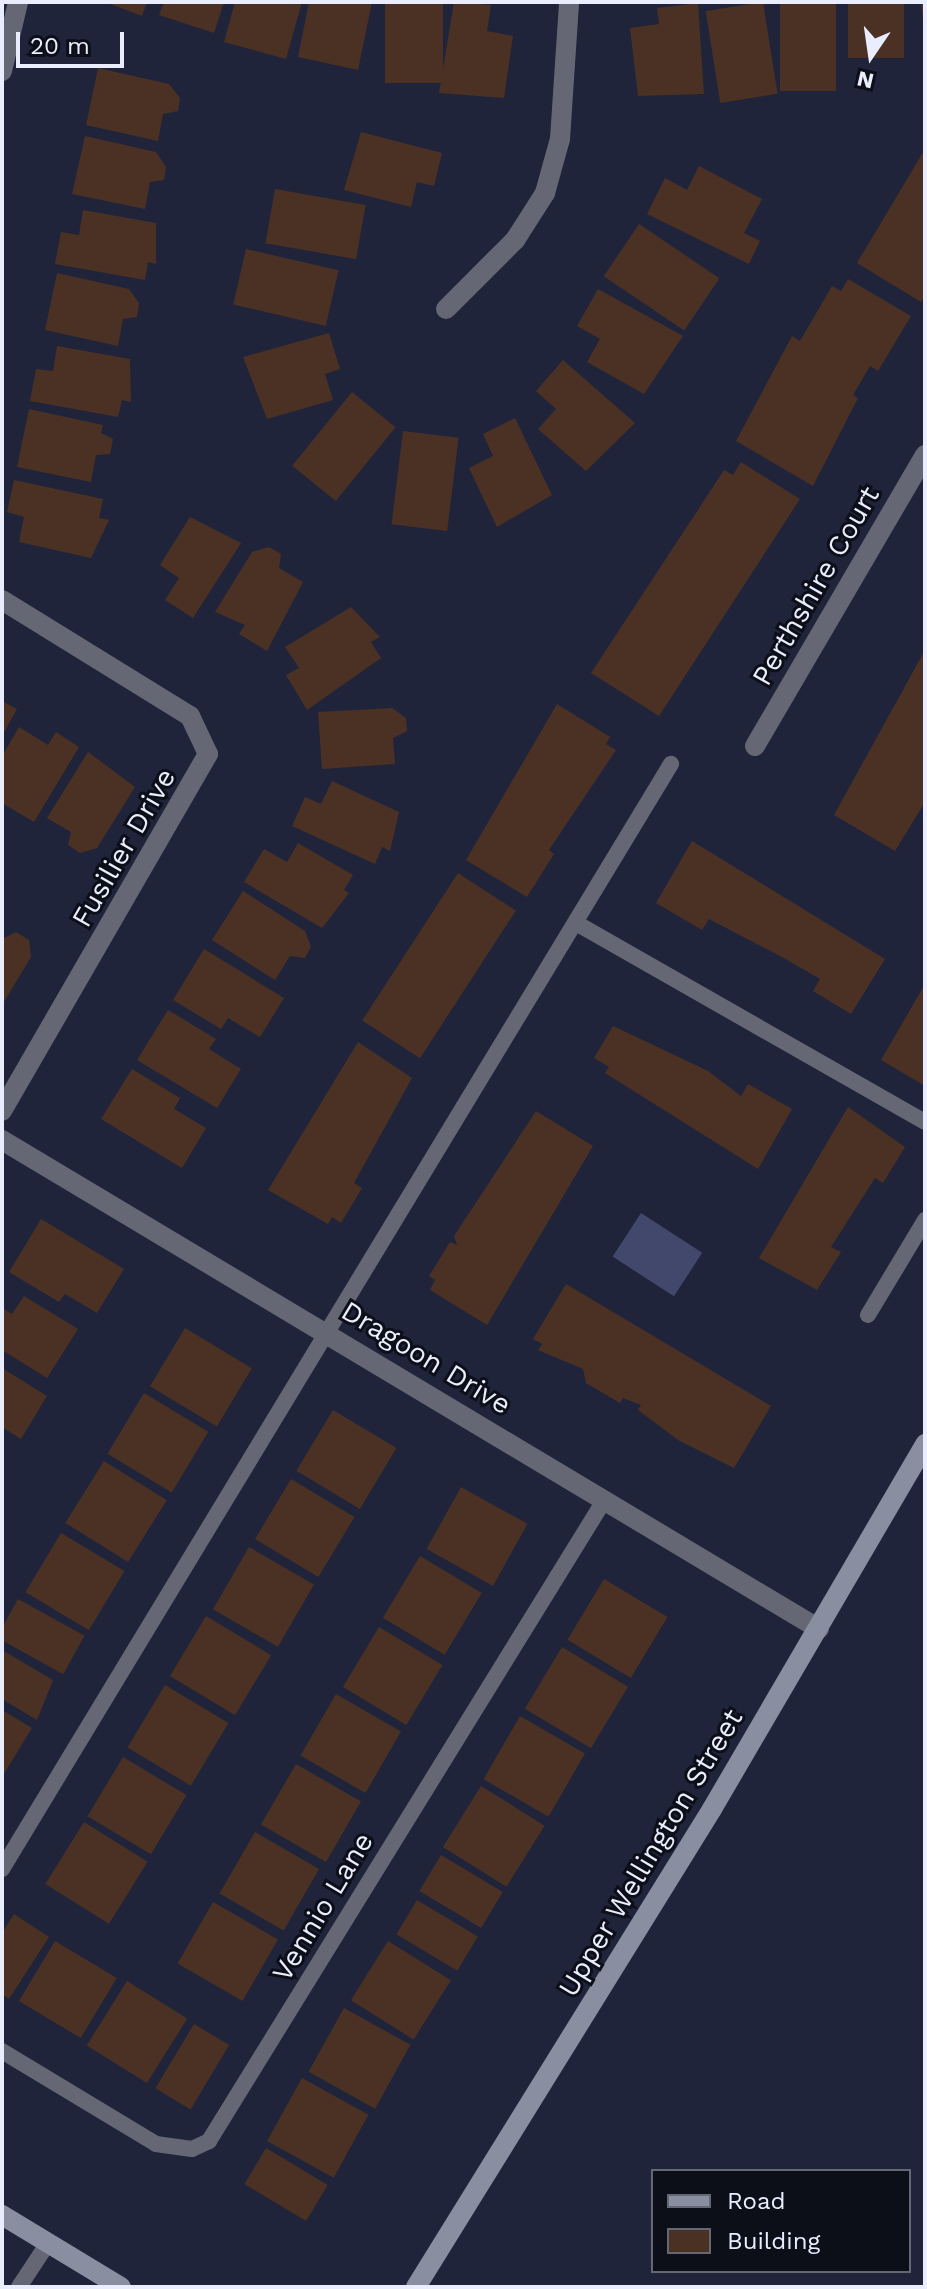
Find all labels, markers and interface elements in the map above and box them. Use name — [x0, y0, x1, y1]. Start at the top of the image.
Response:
scale bar — [20, 16, 128, 66]
north arrow — [831, 16, 911, 96]
text: 20 m — [30, 32, 90, 60]
text: N — [855, 66, 876, 94]
street label: Perthshire Court — [745, 480, 887, 692]
street label: Fusilier Drive — [65, 762, 183, 934]
street label: Dragoon Drive — [335, 1294, 517, 1422]
street label: Upper Wellington Street — [551, 1703, 751, 2003]
street label: Vennio Lane — [265, 1827, 381, 1987]
legend — [651, 2169, 911, 2273]
text: Road — [727, 2187, 786, 2215]
text: Building — [727, 2227, 820, 2255]

